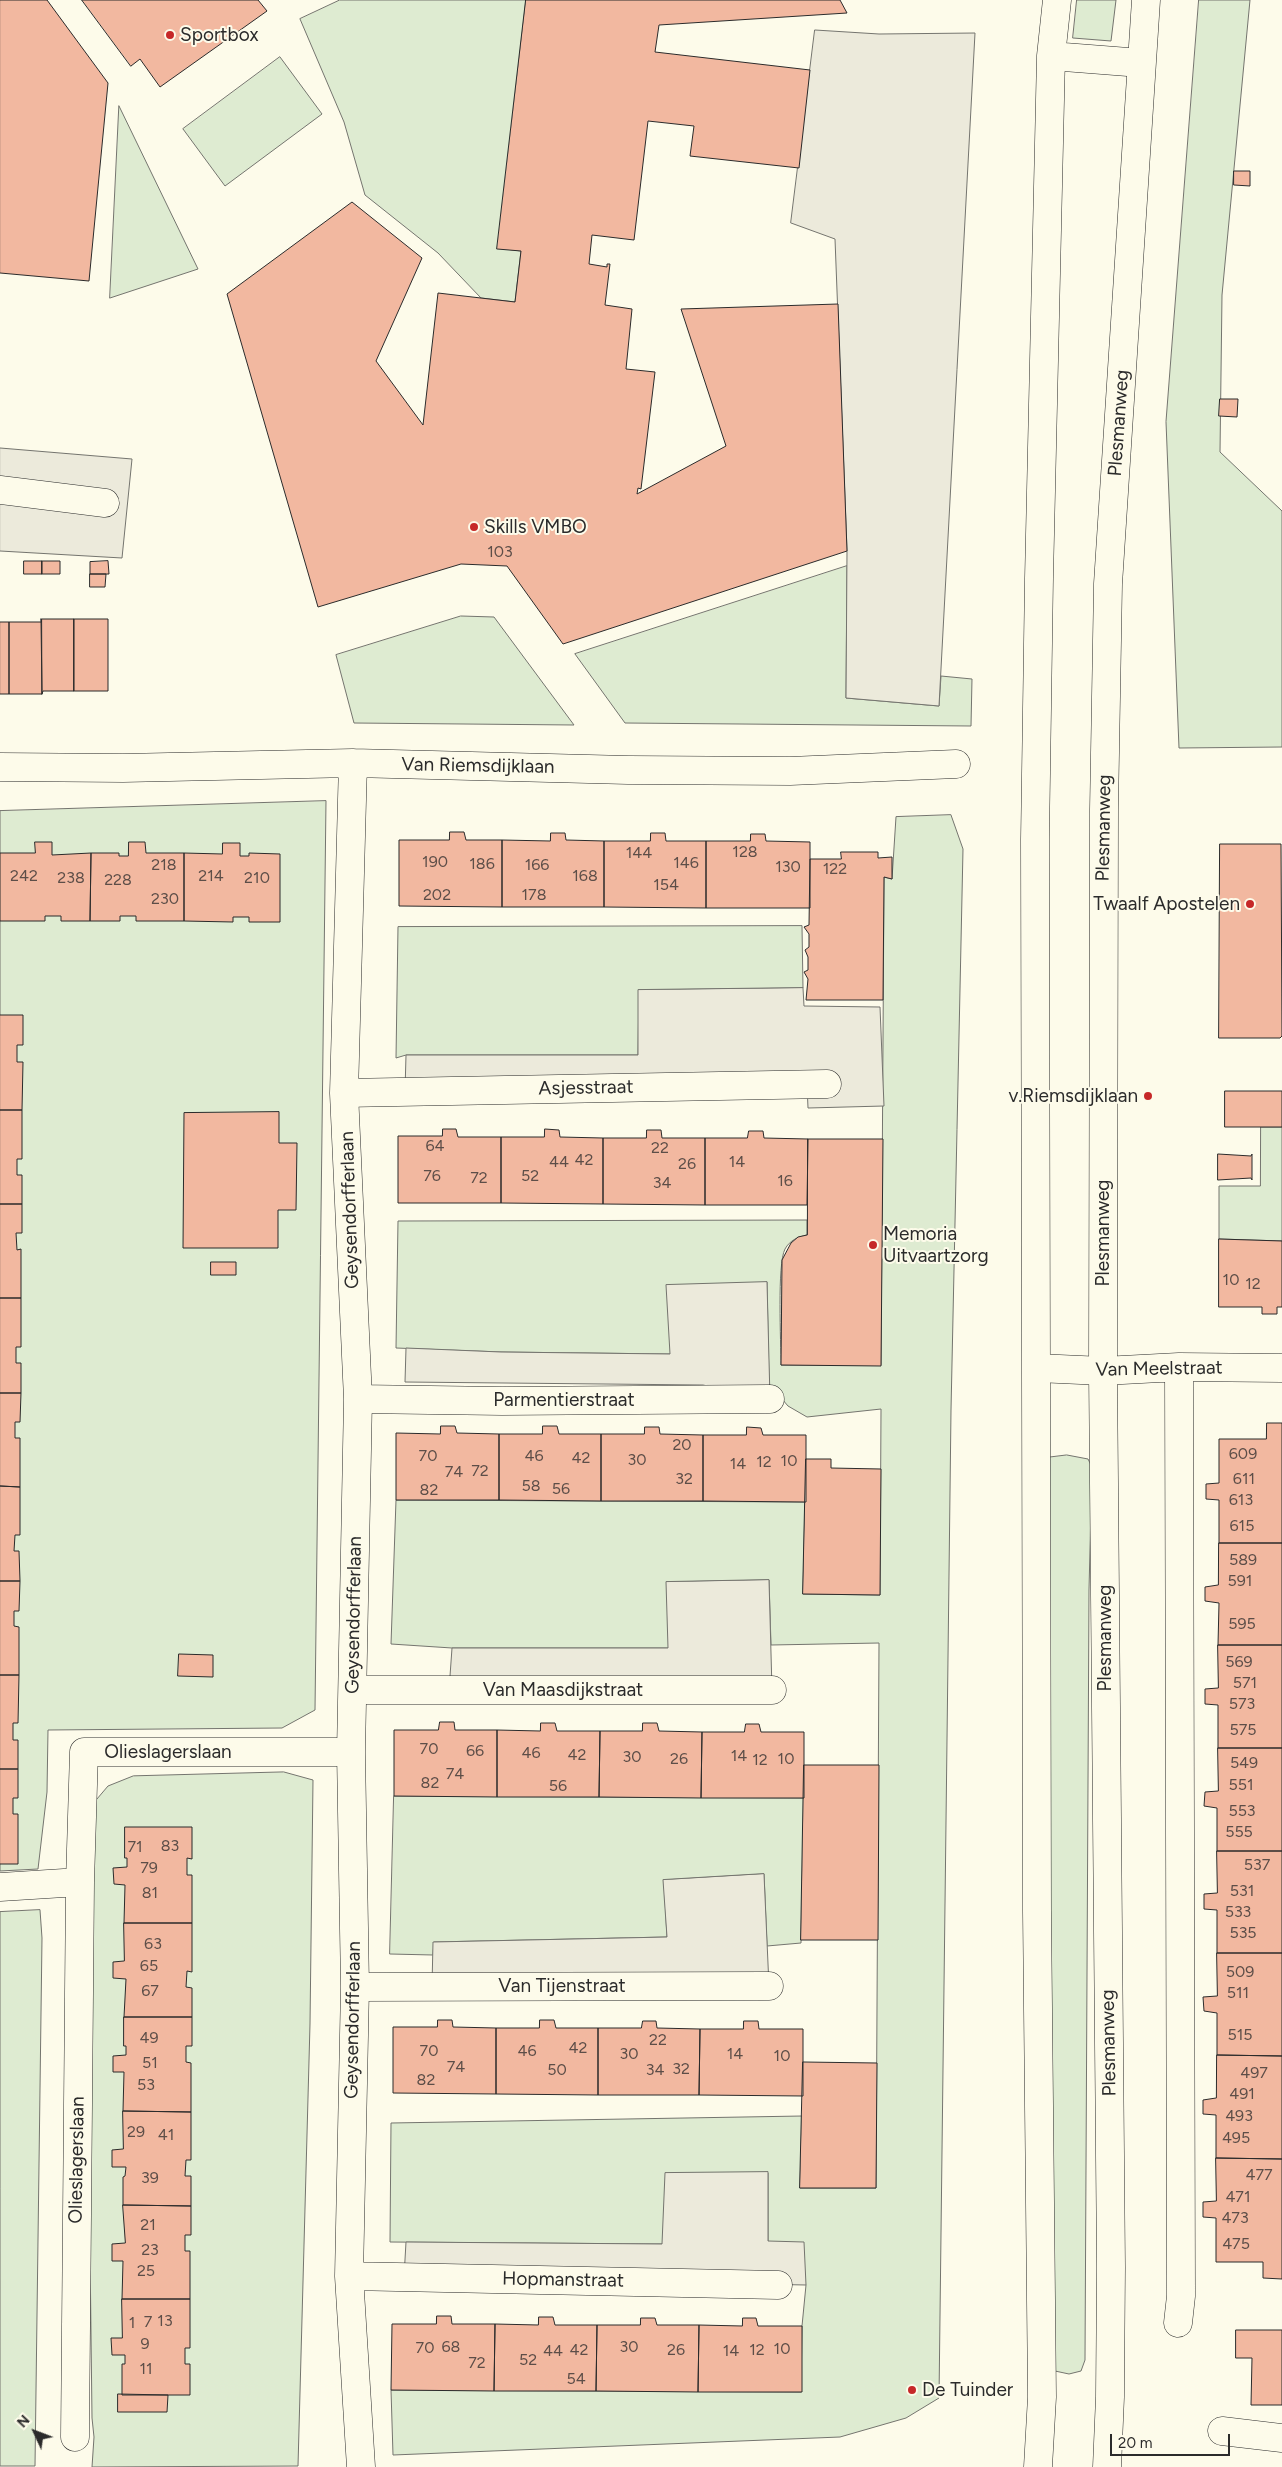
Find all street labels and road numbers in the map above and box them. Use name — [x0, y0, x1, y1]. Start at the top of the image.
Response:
street label: Plesmanweg — [1104, 369, 1134, 477]
street label: Van Riemsdijklaan — [401, 753, 555, 779]
street label: Plesmanweg — [1092, 774, 1116, 882]
street label: Asjesstraat — [538, 1076, 634, 1100]
street label: Geysendorfferlaan — [336, 1131, 364, 1289]
street label: Plesmanweg — [1092, 1180, 1114, 1286]
street label: Van Meelstraat — [1095, 1356, 1223, 1382]
street label: Parmentierstraat — [493, 1389, 635, 1411]
street label: Geysendorfferlaan — [341, 1536, 367, 1694]
street label: Plesmanweg — [1094, 1585, 1116, 1691]
street label: Van Maasdijkstraat — [483, 1679, 643, 1701]
street label: Olieslagerslaan — [104, 1741, 232, 1763]
street label: Geysendorfferlaan — [340, 1941, 366, 2099]
street label: Van Tijenstraat — [498, 1975, 626, 1997]
street label: Plesmanweg — [1097, 1989, 1121, 2097]
street label: Olieslagerslaan — [64, 2096, 90, 2224]
street label: Hopmanstraat — [502, 2268, 624, 2292]

